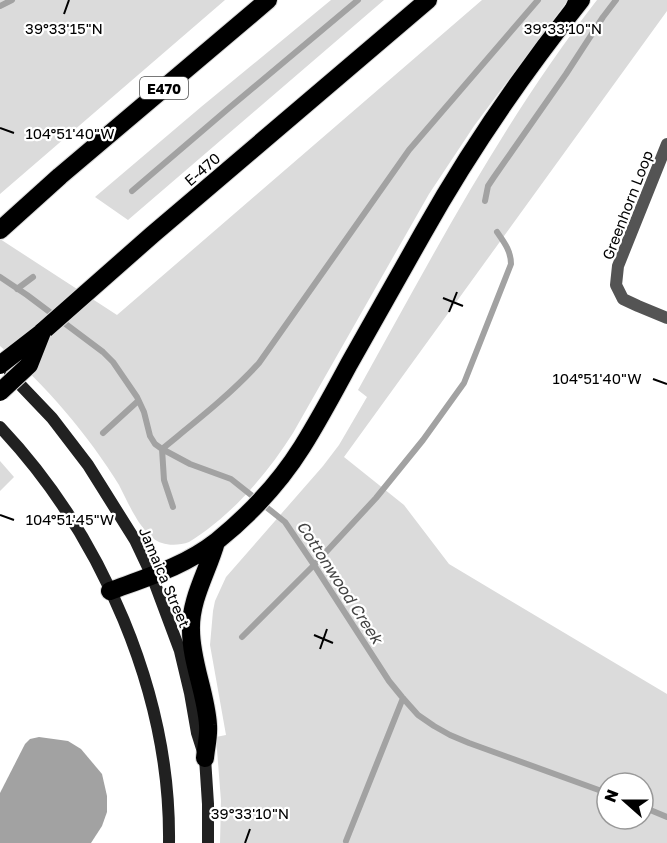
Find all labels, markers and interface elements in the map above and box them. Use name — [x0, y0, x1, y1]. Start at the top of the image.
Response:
text: 39°33'15"N — [25, 19, 103, 37]
text: 39°33'10"N — [524, 19, 602, 37]
road number: E470 — [140, 77, 188, 99]
text: 104°51'40"W — [25, 124, 115, 142]
street label: Greenhorn Loop — [598, 148, 656, 262]
street label: E-470 — [181, 149, 223, 189]
text: 104°51'40"W — [552, 369, 642, 387]
text: 104°51'45"W — [26, 510, 114, 528]
water label: Cottonwood Creek — [293, 517, 388, 649]
street label: Jamaica Street — [136, 524, 194, 630]
north arrow — [595, 771, 655, 831]
text: N — [599, 786, 623, 805]
text: 39°33'10"N — [211, 804, 289, 822]

